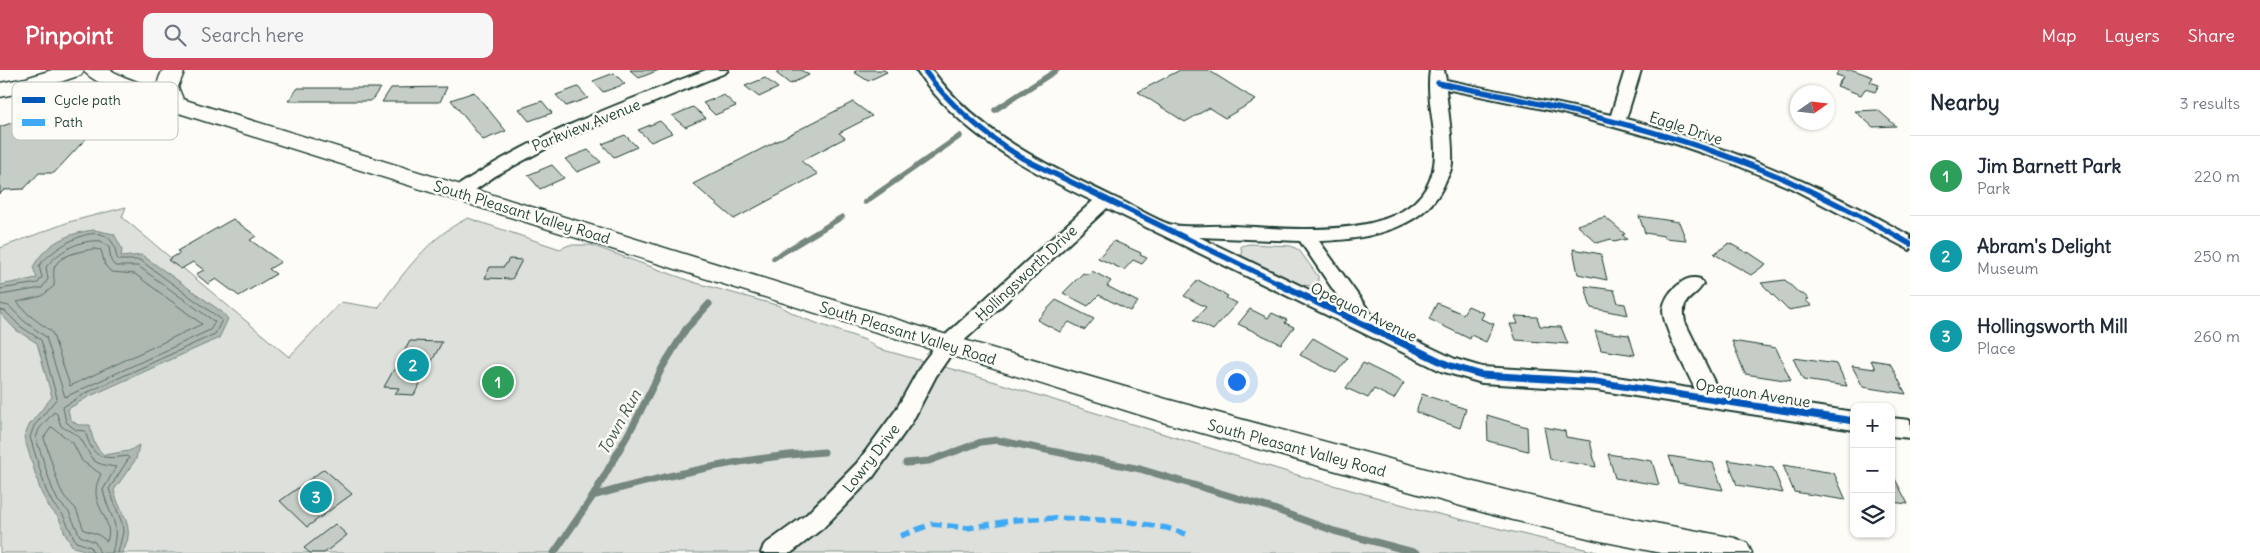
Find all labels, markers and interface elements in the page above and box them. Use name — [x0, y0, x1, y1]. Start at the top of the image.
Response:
search box — [143, 13, 493, 58]
text: Pinpoint — [25, 20, 113, 50]
icon: search — [161, 21, 189, 49]
text: Search here — [201, 23, 304, 47]
text: Map — [2041, 24, 2076, 47]
text: Layers — [2104, 24, 2160, 47]
text: Share — [2188, 24, 2235, 47]
legend — [12, 82, 178, 140]
north arrow — [1790, 85, 1835, 130]
text: Nearby — [1930, 89, 2000, 116]
text: Cycle path — [54, 91, 121, 109]
text: 3 results — [2180, 93, 2240, 113]
street label: Parkview Avenue — [529, 95, 643, 155]
street label: Eagle Drive — [1647, 107, 1725, 149]
text: Path — [54, 113, 83, 131]
text: Jim Barnett Park — [1977, 154, 2121, 178]
text: 1 — [1943, 166, 1949, 186]
text: 220 m — [2194, 166, 2240, 186]
street label: South Pleasant Valley Road — [431, 176, 613, 248]
text: Park — [1977, 178, 2010, 198]
street label: Hollingsworth Drive — [971, 221, 1081, 325]
text: Abram's Delight — [1977, 234, 2111, 258]
text: 2 — [1942, 246, 1950, 266]
text: 250 m — [2194, 246, 2240, 266]
text: Museum — [1977, 258, 2039, 278]
street label: Opequon Avenue — [1308, 278, 1420, 346]
street label: South Pleasant Valley Road — [817, 297, 999, 369]
text: Hollingsworth Mill — [1977, 314, 2128, 338]
text: 3 — [1941, 326, 1951, 346]
text: 260 m — [2194, 326, 2240, 346]
text: Place — [1977, 338, 2016, 358]
pin: 2 — [397, 346, 429, 384]
pin: 1 — [482, 363, 514, 401]
your location — [1224, 369, 1250, 395]
street label: Opequon Avenue — [1694, 375, 1812, 411]
water label: Town Run — [593, 386, 645, 458]
map controls — [1850, 403, 1895, 538]
button: + — [1850, 403, 1895, 448]
street label: South Pleasant Valley Road — [1206, 415, 1388, 481]
street label: Lowry Drive — [838, 420, 904, 496]
button: − — [1850, 448, 1895, 493]
pin: 3 — [300, 478, 332, 516]
button: layers — [1850, 493, 1895, 538]

